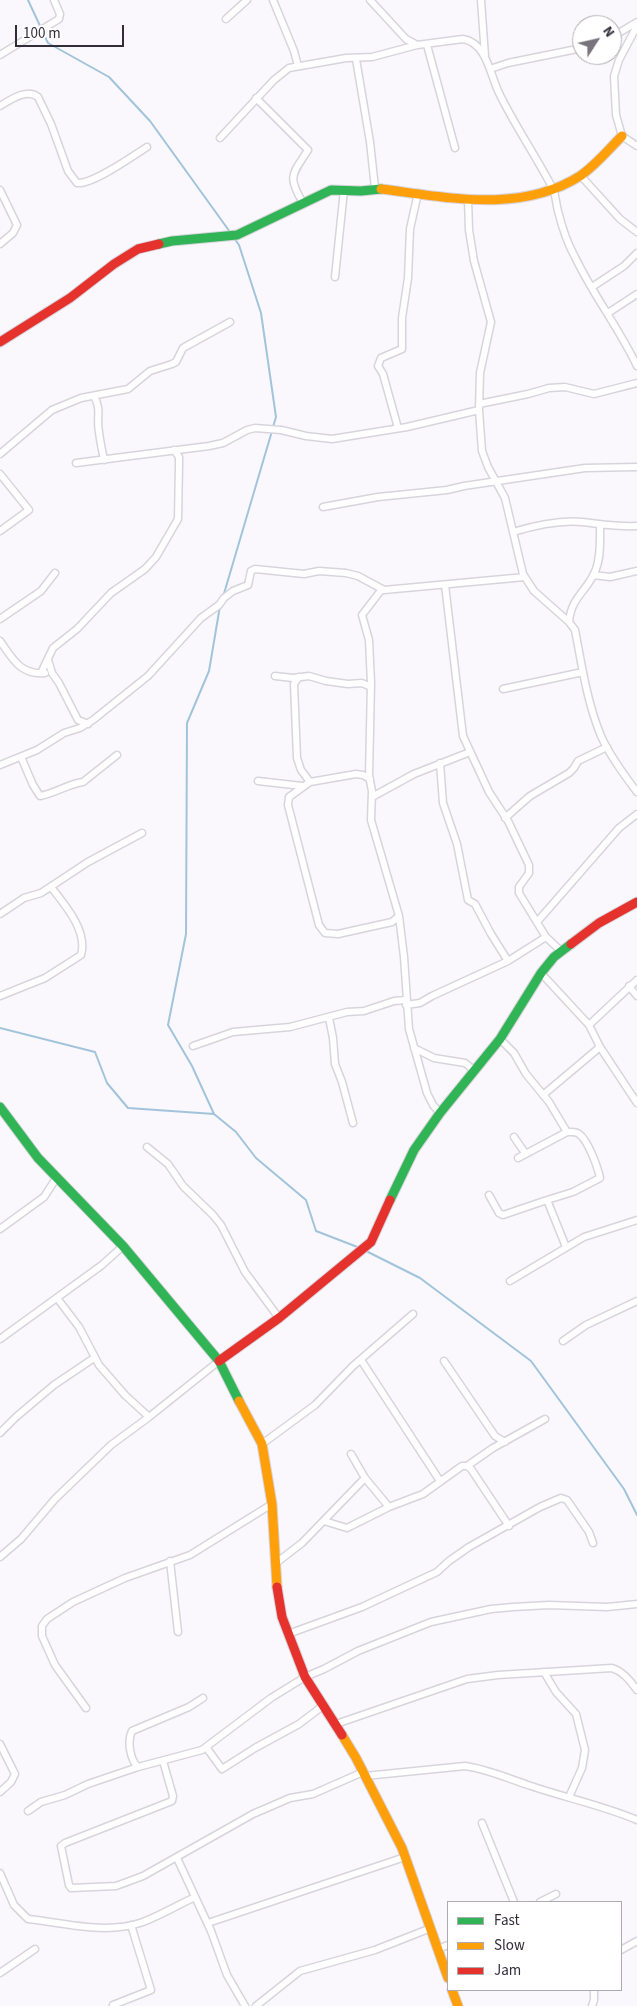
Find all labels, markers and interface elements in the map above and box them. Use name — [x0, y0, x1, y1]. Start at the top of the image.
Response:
scale bar — [18, 15, 126, 47]
north arrow — [572, 15, 622, 65]
text: N — [598, 22, 619, 42]
text: 100 m — [23, 23, 61, 44]
legend — [447, 1901, 622, 1991]
text: Fast — [494, 1910, 520, 1931]
text: Slow — [494, 1935, 525, 1956]
text: Jam — [494, 1960, 521, 1981]

